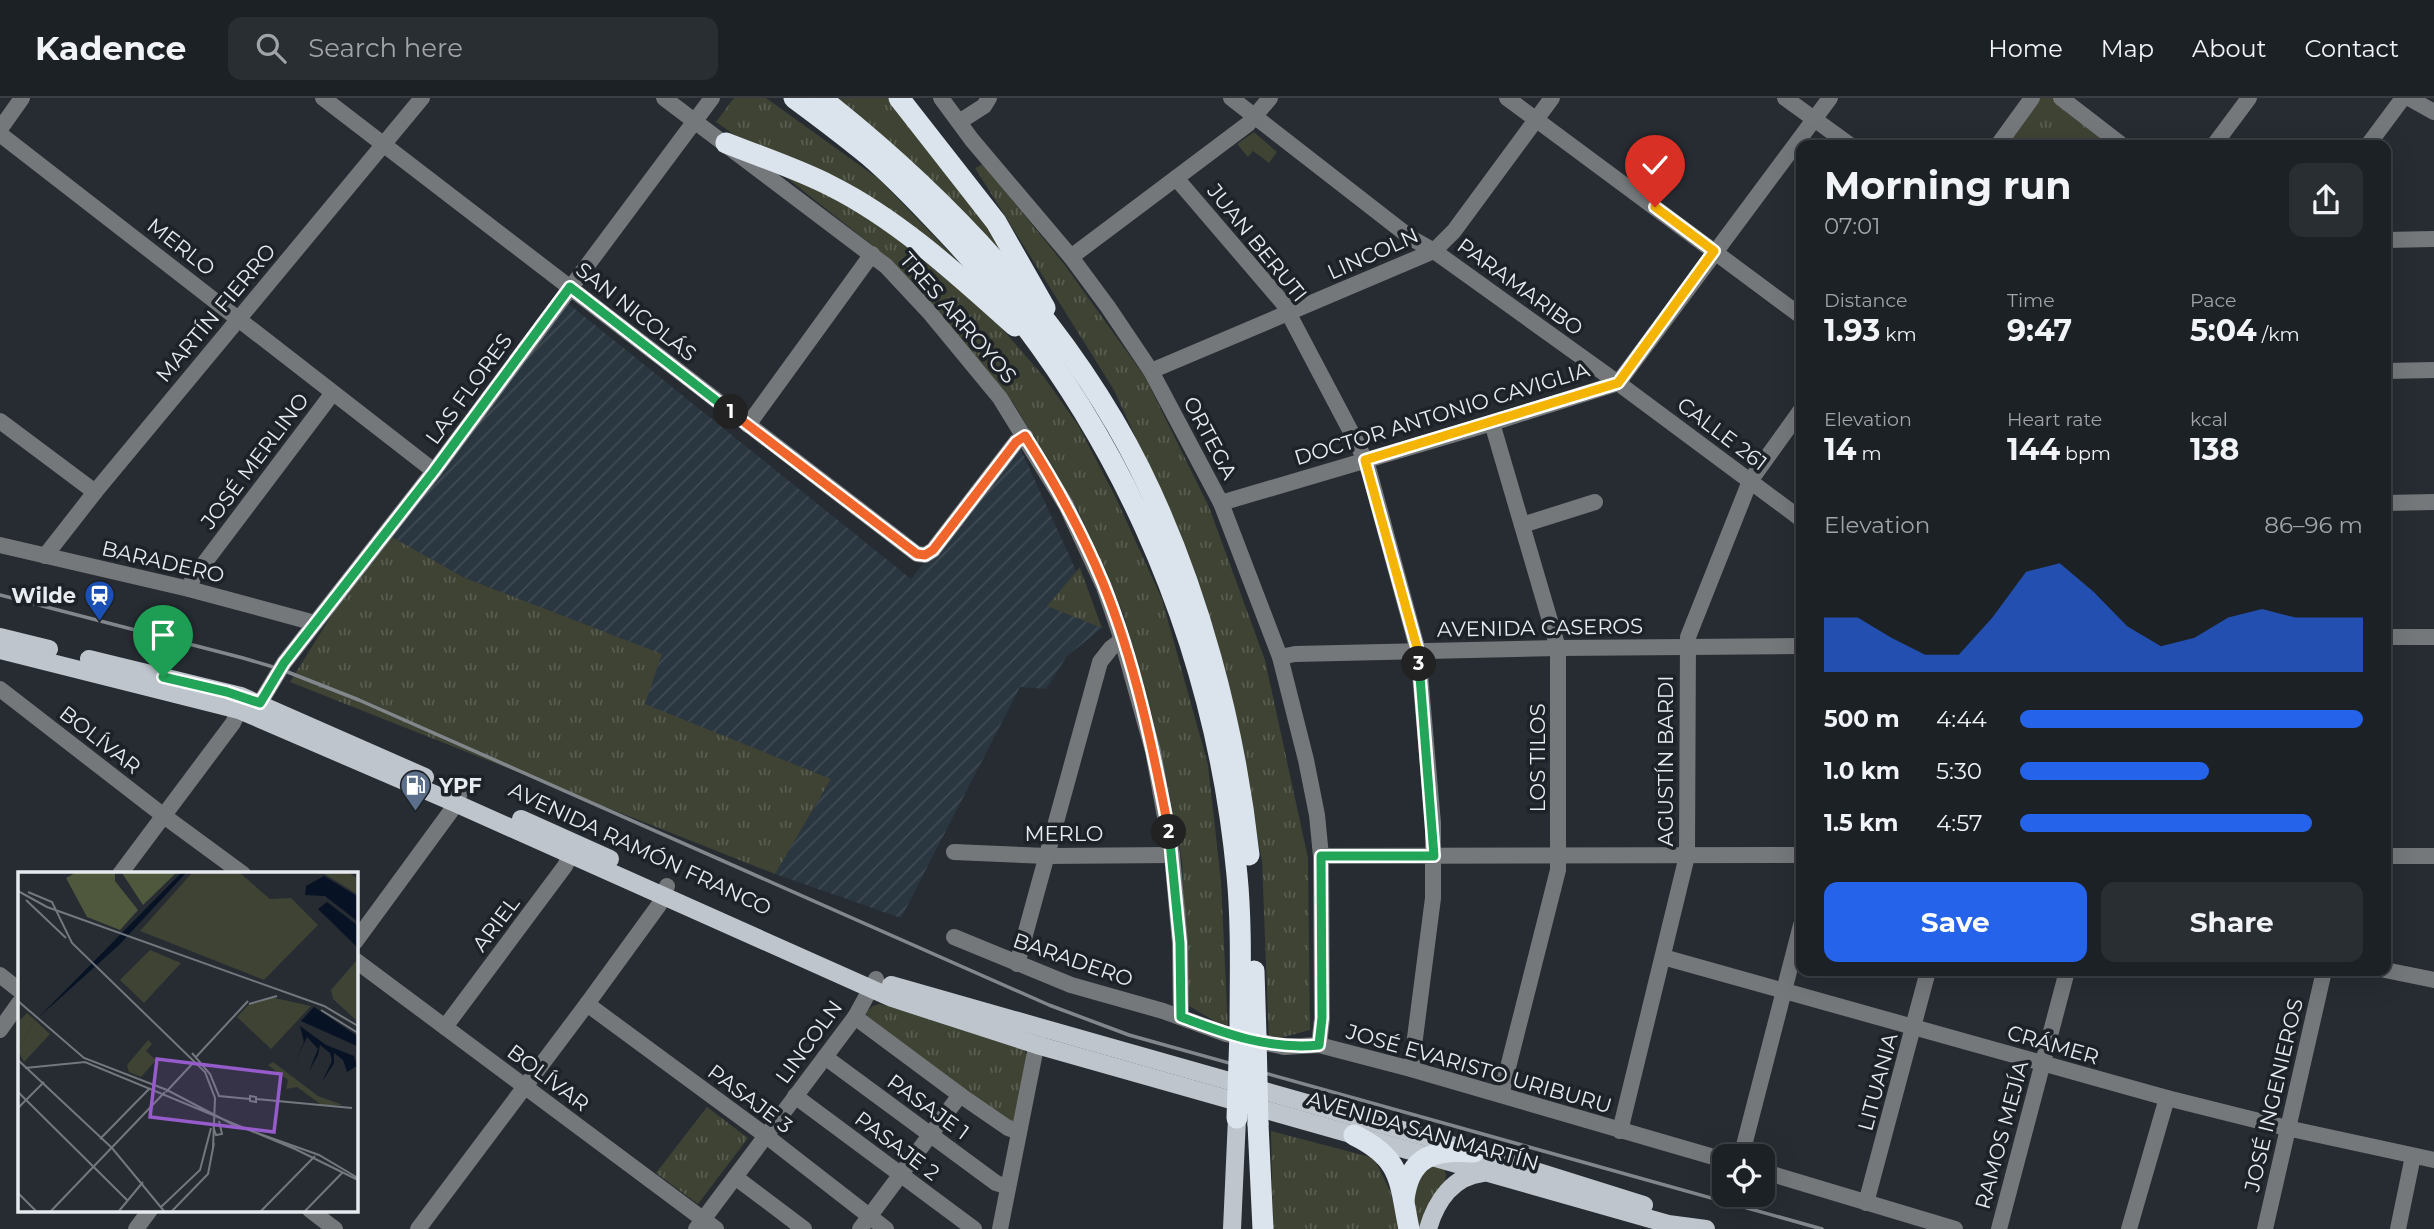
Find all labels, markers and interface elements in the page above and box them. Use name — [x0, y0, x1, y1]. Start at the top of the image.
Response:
search box — [228, 17, 718, 80]
text: Kadence — [35, 28, 186, 68]
icon: search — [252, 29, 290, 67]
text: Search here — [308, 32, 463, 64]
text: Home — [1988, 34, 2063, 63]
text: Map — [2101, 34, 2154, 63]
text: About — [2192, 34, 2266, 63]
text: Contact — [2304, 34, 2399, 63]
pin — [1625, 135, 1685, 207]
icon: check — [1636, 146, 1674, 184]
text: Morning run — [1824, 162, 2072, 209]
button: share — [2289, 163, 2363, 237]
street label: JUAN BERUTI — [1202, 178, 1313, 307]
street label: MERLO — [142, 212, 220, 281]
text: 07:01 — [1824, 212, 1881, 240]
street label: LINCOLN — [1323, 222, 1422, 285]
street label: PARAMARIBO — [1452, 233, 1588, 341]
street label: MARTÍN FIERRO — [151, 238, 281, 387]
street label: TRES ARROYOS — [895, 247, 1022, 388]
street label: SAN NICOLÁS — [571, 257, 702, 366]
text: Distance — [1824, 289, 1907, 312]
text: Time — [2007, 289, 2055, 312]
text: Pace — [2190, 289, 2237, 312]
text: 1.93 — [1824, 312, 1880, 349]
text: 9:47 — [2007, 312, 2072, 349]
text: 5:04 — [2190, 312, 2257, 349]
text: km — [1880, 323, 1917, 346]
text: /km — [2257, 323, 2300, 346]
street label: LAS FLORES — [420, 328, 517, 449]
street label: DOCTOR ANTONIO CAVIGLIA — [1291, 356, 1593, 470]
street label: JOSÉ MERLINO — [195, 388, 314, 534]
street label: ORTEGA — [1178, 392, 1243, 484]
street label: CALLE 261 — [1672, 392, 1772, 476]
pin: 1 — [714, 394, 748, 430]
text: 1 — [727, 400, 734, 423]
text: Elevation — [1824, 408, 1912, 431]
text: Heart rate — [2007, 408, 2102, 431]
text: kcal — [2190, 408, 2228, 431]
text: 14 — [1824, 431, 1856, 468]
text: 144 — [2007, 431, 2060, 468]
text: 138 — [2190, 431, 2239, 468]
text: m — [1856, 442, 1882, 465]
text: bpm — [2060, 442, 2111, 465]
text: Elevation — [1824, 511, 1930, 539]
text: 86–96 m — [2264, 511, 2363, 539]
street label: BARADERO — [99, 535, 227, 588]
station icon: Wilde — [82, 579, 116, 623]
place label: Wilde — [11, 583, 76, 608]
pin — [133, 605, 193, 677]
street label: AVENIDA CASEROS — [1437, 613, 1643, 642]
icon: arrive — [144, 616, 182, 654]
pin: 3 — [1402, 646, 1436, 682]
text: 3 — [1413, 652, 1424, 675]
street label: AGUSTÍN BARDI — [1653, 675, 1678, 847]
street label: BOLÍVAR — [55, 700, 146, 779]
street label: LOS TILOS — [1525, 703, 1550, 813]
text: 500 m — [1824, 705, 1900, 733]
text: 4:44 — [1936, 705, 1987, 733]
text: 1.0 km — [1824, 757, 1900, 785]
text: 5:30 — [1936, 757, 1982, 785]
fuel station icon: YPF — [399, 769, 433, 813]
place label: YPF — [438, 773, 482, 798]
street label: AVENIDA RAMÓN FRANCO — [505, 777, 775, 920]
text: 1.5 km — [1824, 809, 1898, 837]
text: 4:57 — [1936, 809, 1982, 837]
pin: 2 — [1152, 814, 1186, 850]
text: 2 — [1163, 820, 1174, 843]
street label: MERLO — [1025, 821, 1103, 846]
inset map — [18, 872, 357, 1212]
button: Save — [1824, 882, 2087, 962]
button: Share — [2101, 882, 2363, 962]
street label: ARIEL — [467, 891, 525, 956]
street label: BARADERO — [1010, 927, 1136, 992]
street label: LINCOLN — [770, 995, 847, 1088]
street label: JOSÉ INGENIEROS — [2239, 996, 2308, 1195]
street label: JOSÉ EVARISTO URIBURU — [1343, 1018, 1615, 1118]
street label: CRÁMER — [2004, 1019, 2102, 1070]
street label: LITUANIA — [1852, 1029, 1903, 1134]
street label: BOLÍVAR — [502, 1039, 594, 1116]
street label: RAMOS MEJÍA — [1970, 1057, 2034, 1212]
street label: PASAJE 3 — [703, 1059, 798, 1138]
street label: PASAJE 1 — [882, 1069, 974, 1145]
street label: AVENIDA SAN MARTÍN — [1304, 1085, 1542, 1176]
street label: PASAJE 2 — [850, 1106, 945, 1186]
map controls — [1712, 1144, 1775, 1207]
button: locate — [1712, 1144, 1775, 1207]

